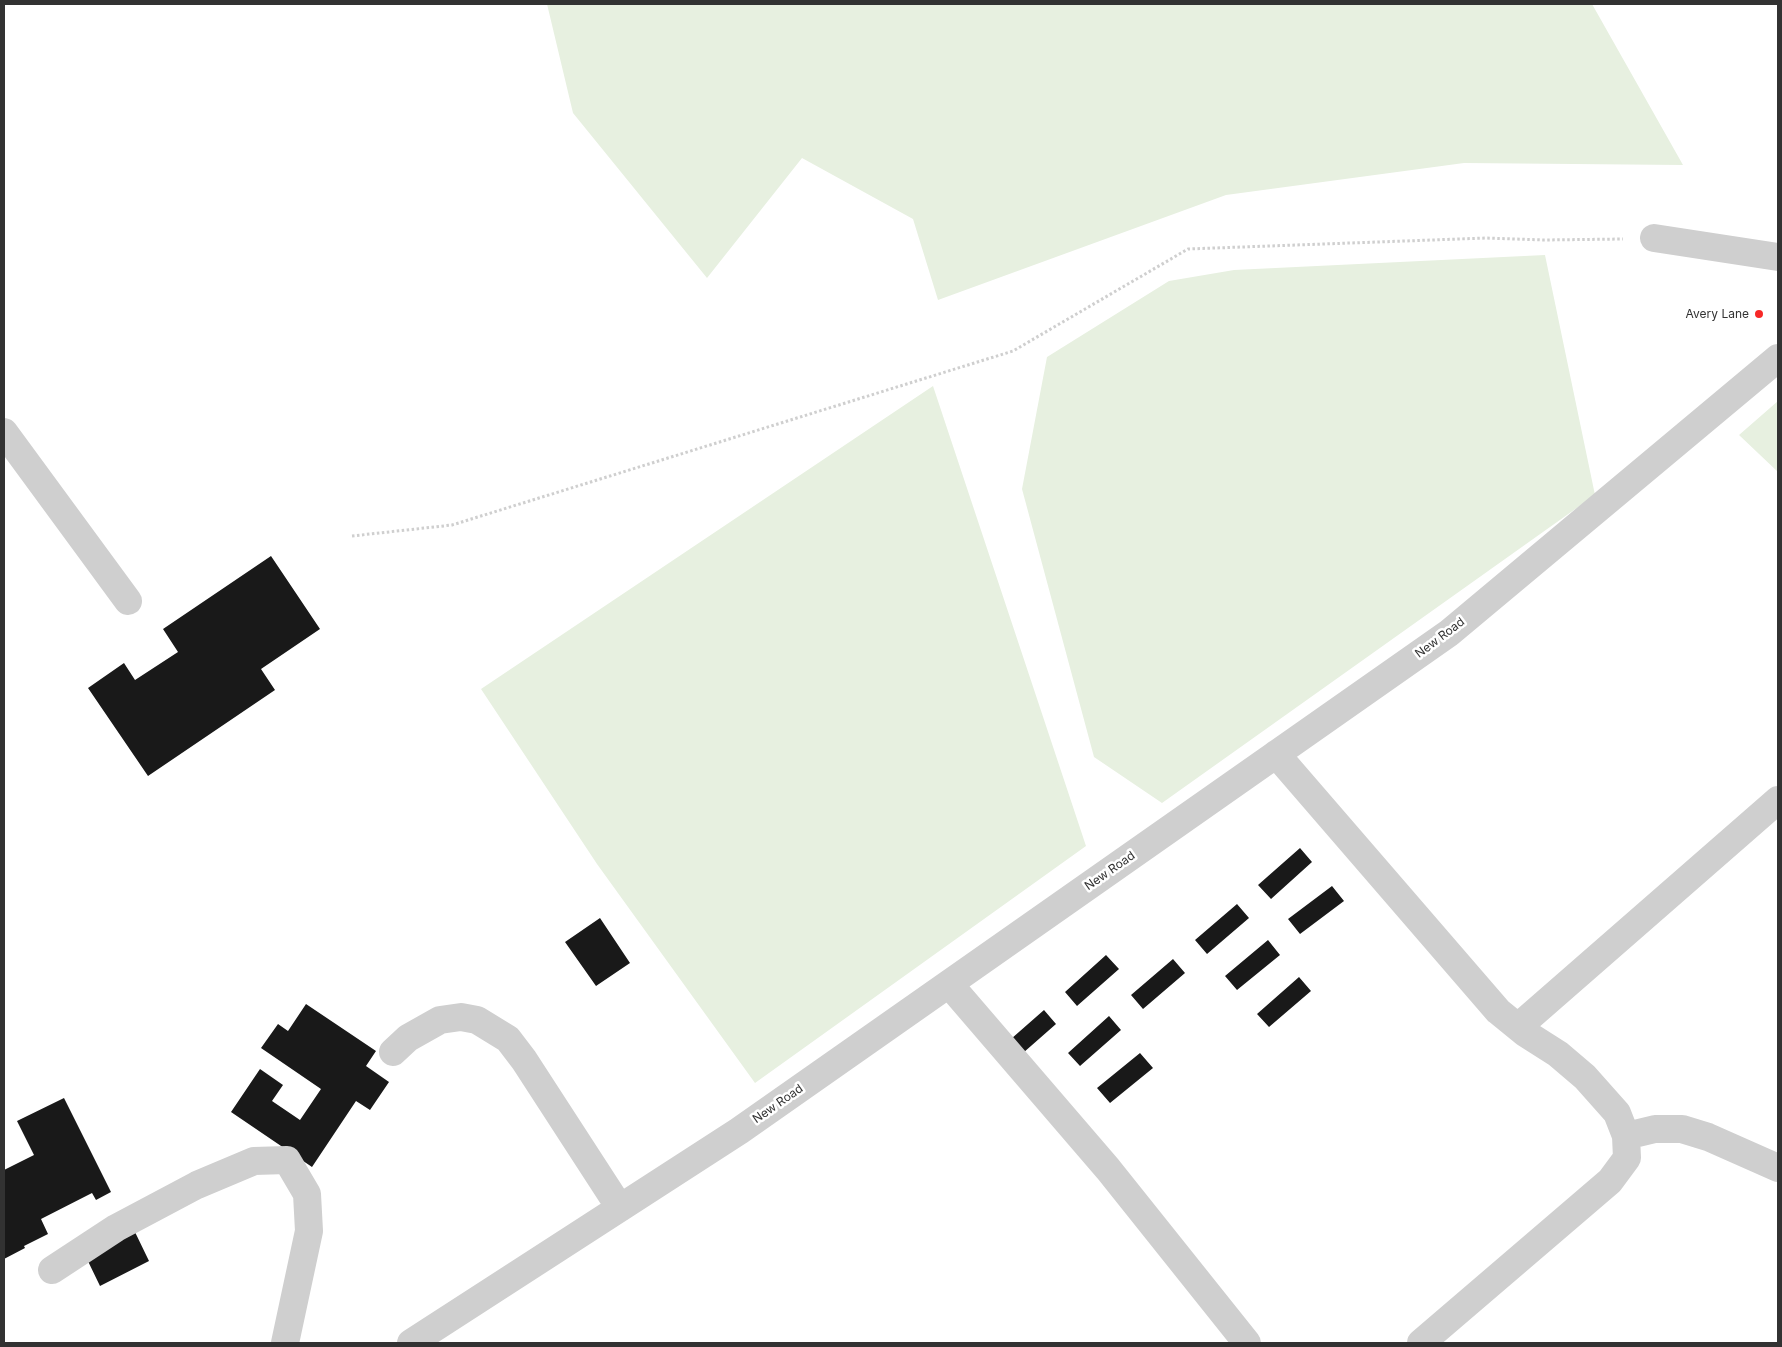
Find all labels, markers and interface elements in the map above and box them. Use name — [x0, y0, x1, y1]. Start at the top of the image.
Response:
place label: Avery Lane — [1686, 307, 1749, 321]
marker: Avery Lane — [1753, 308, 1765, 320]
street label: New Road — [1413, 615, 1467, 661]
street label: New Road — [1082, 848, 1138, 894]
street label: New Road — [750, 1081, 806, 1127]

